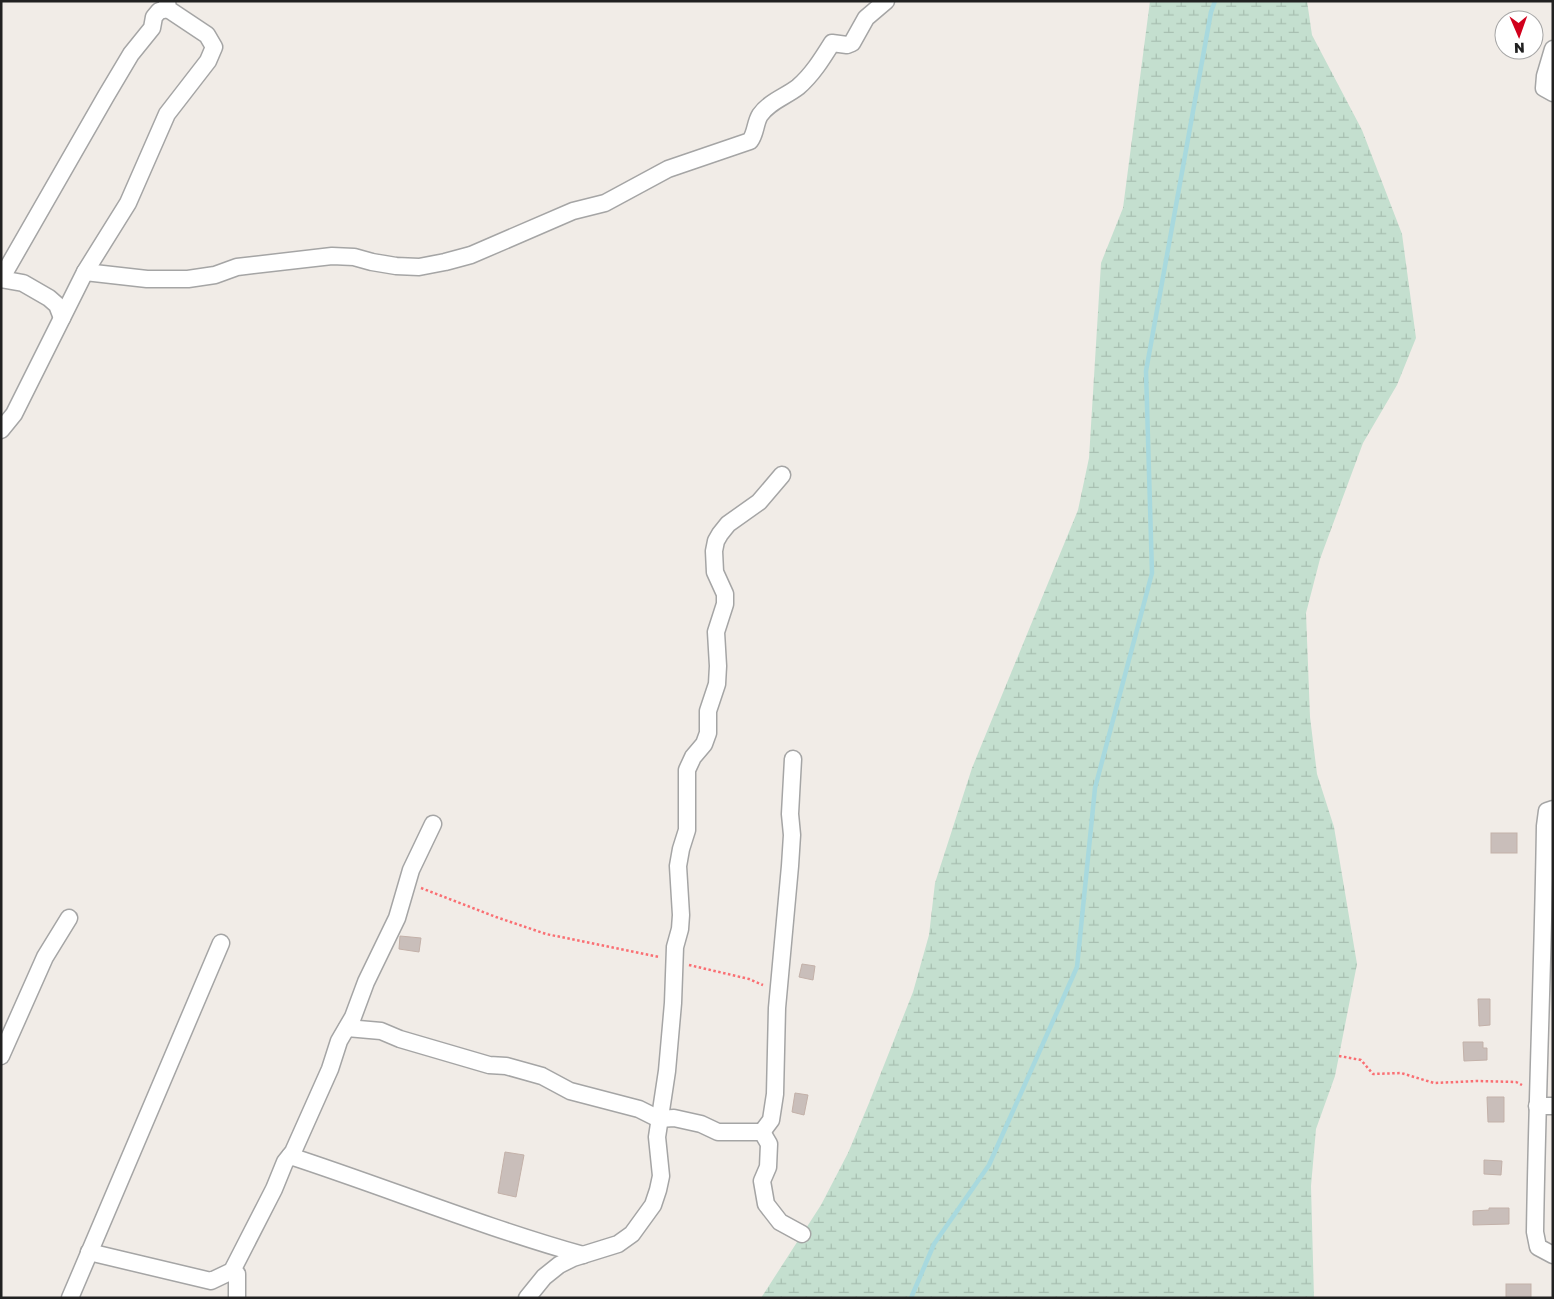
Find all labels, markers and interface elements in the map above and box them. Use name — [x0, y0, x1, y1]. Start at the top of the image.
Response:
north arrow — [1494, 10, 1544, 60]
text: N — [1514, 40, 1525, 57]

